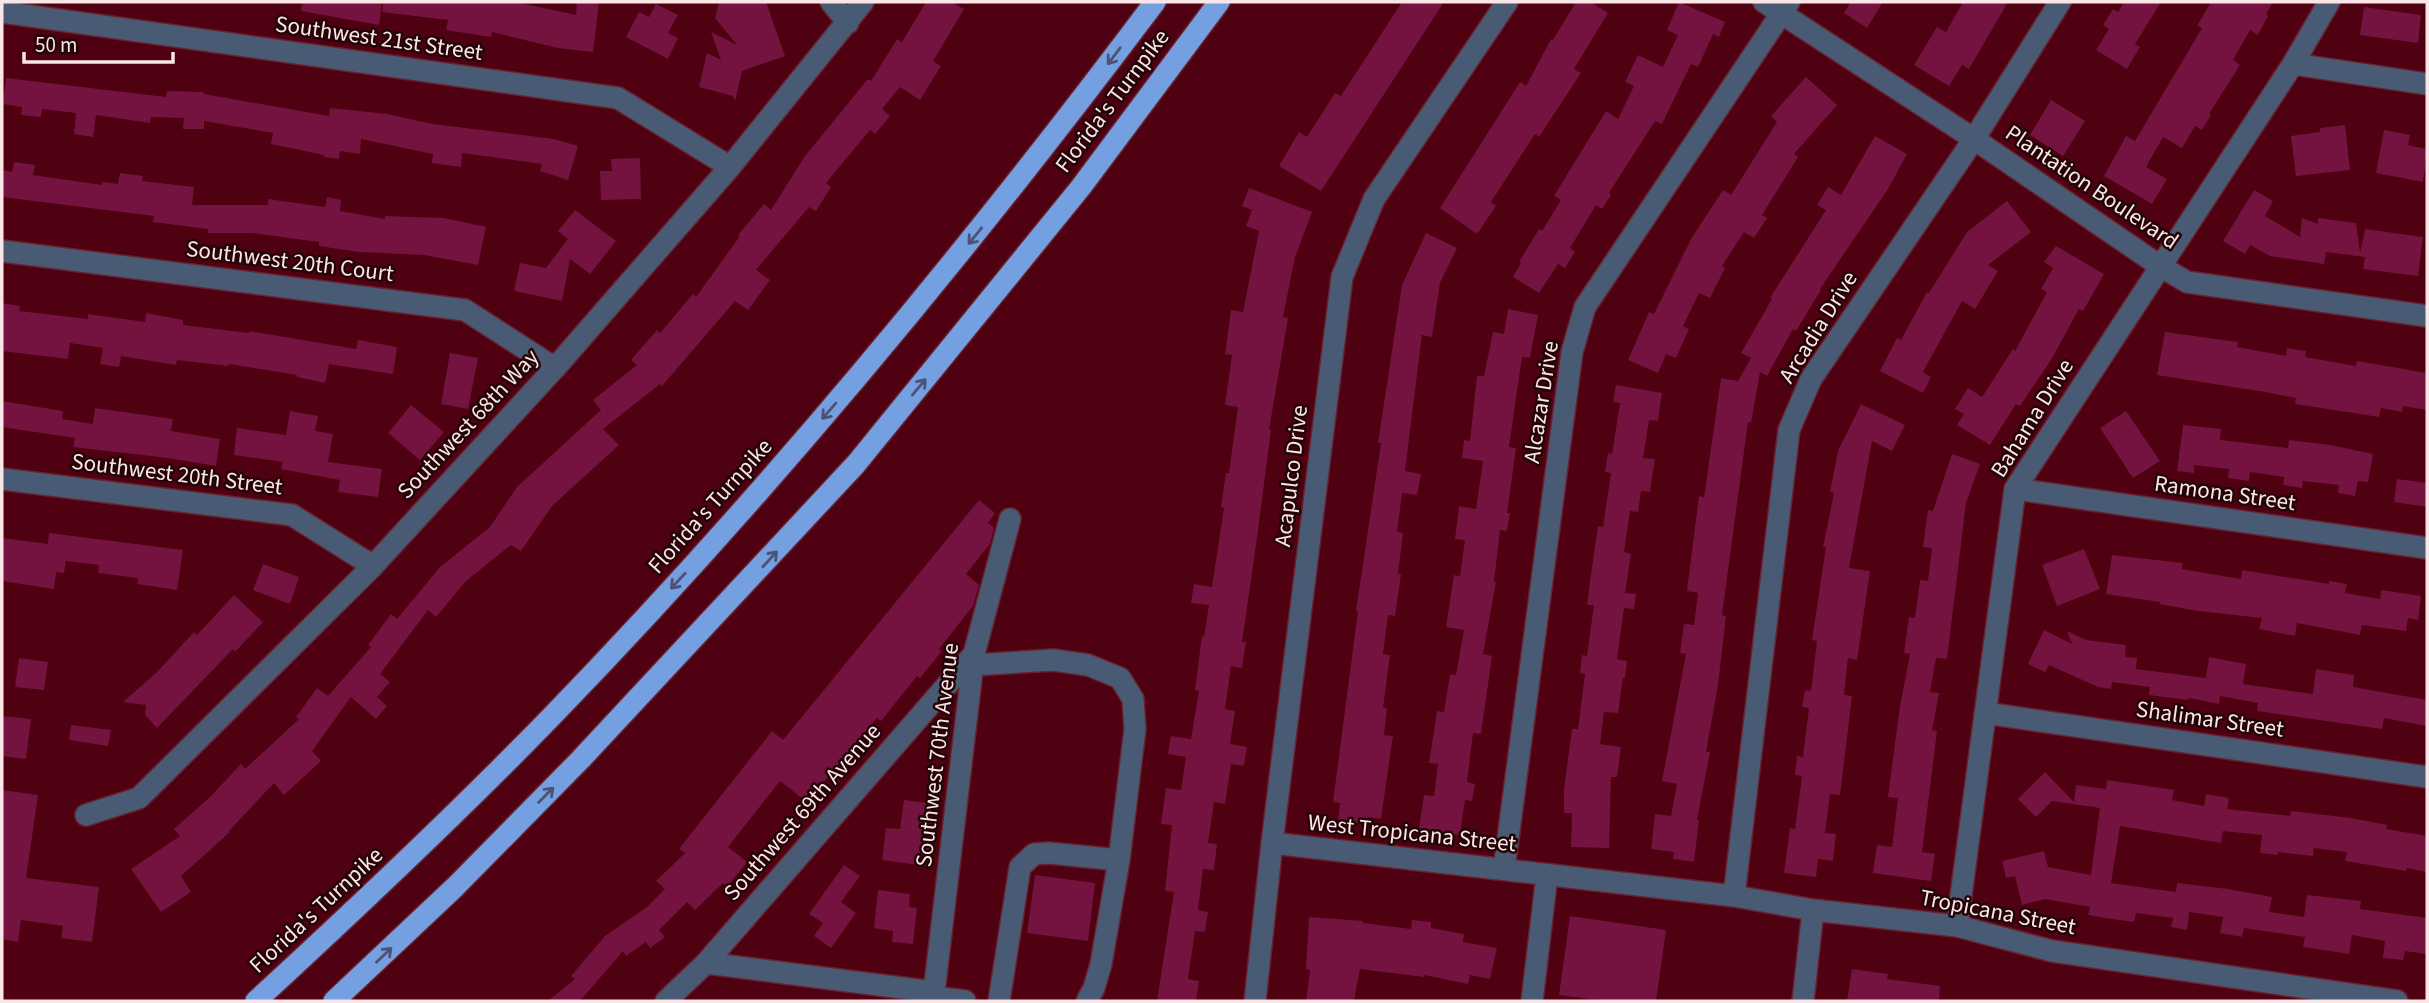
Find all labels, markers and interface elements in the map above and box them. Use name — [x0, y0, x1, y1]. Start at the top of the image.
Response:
street label: Southwest 21st Street — [273, 7, 485, 69]
scale bar — [24, 21, 173, 65]
street label: Florida's Turnpike — [1047, 22, 1177, 180]
text: 50 m — [35, 30, 77, 60]
one-way arrow — [1107, 47, 1122, 66]
street label: Plantation Boulevard — [1999, 117, 2185, 257]
one-way arrow — [967, 227, 982, 245]
street label: Southwest 20th Court — [184, 232, 396, 290]
street label: Arcadia Drive — [1770, 265, 1866, 389]
street label: Alcazar Drive — [1515, 338, 1567, 466]
street label: Southwest 68th Way — [390, 341, 547, 506]
street label: Bahama Drive — [1982, 352, 2082, 484]
one-way arrow — [911, 379, 927, 397]
one-way arrow — [821, 402, 837, 420]
street label: Acapulco Drive — [1266, 403, 1316, 549]
street label: Florida's Turnpike — [640, 431, 780, 581]
street label: Southwest 20th Street — [70, 445, 285, 503]
street label: Ramona Street — [2152, 467, 2298, 519]
one-way arrow — [761, 551, 778, 568]
one-way arrow — [670, 572, 687, 589]
street label: Southwest 70th Avenue — [907, 641, 967, 869]
street label: Shalimar Street — [2134, 692, 2286, 746]
street label: Southwest 69th Avenue — [716, 716, 888, 908]
one-way arrow — [537, 787, 554, 804]
street label: West Tropicana Street — [1306, 806, 1518, 860]
street label: Florida's Turnpike — [242, 839, 390, 981]
street label: Tropicana Street — [1917, 881, 2079, 943]
one-way arrow — [375, 946, 392, 963]

